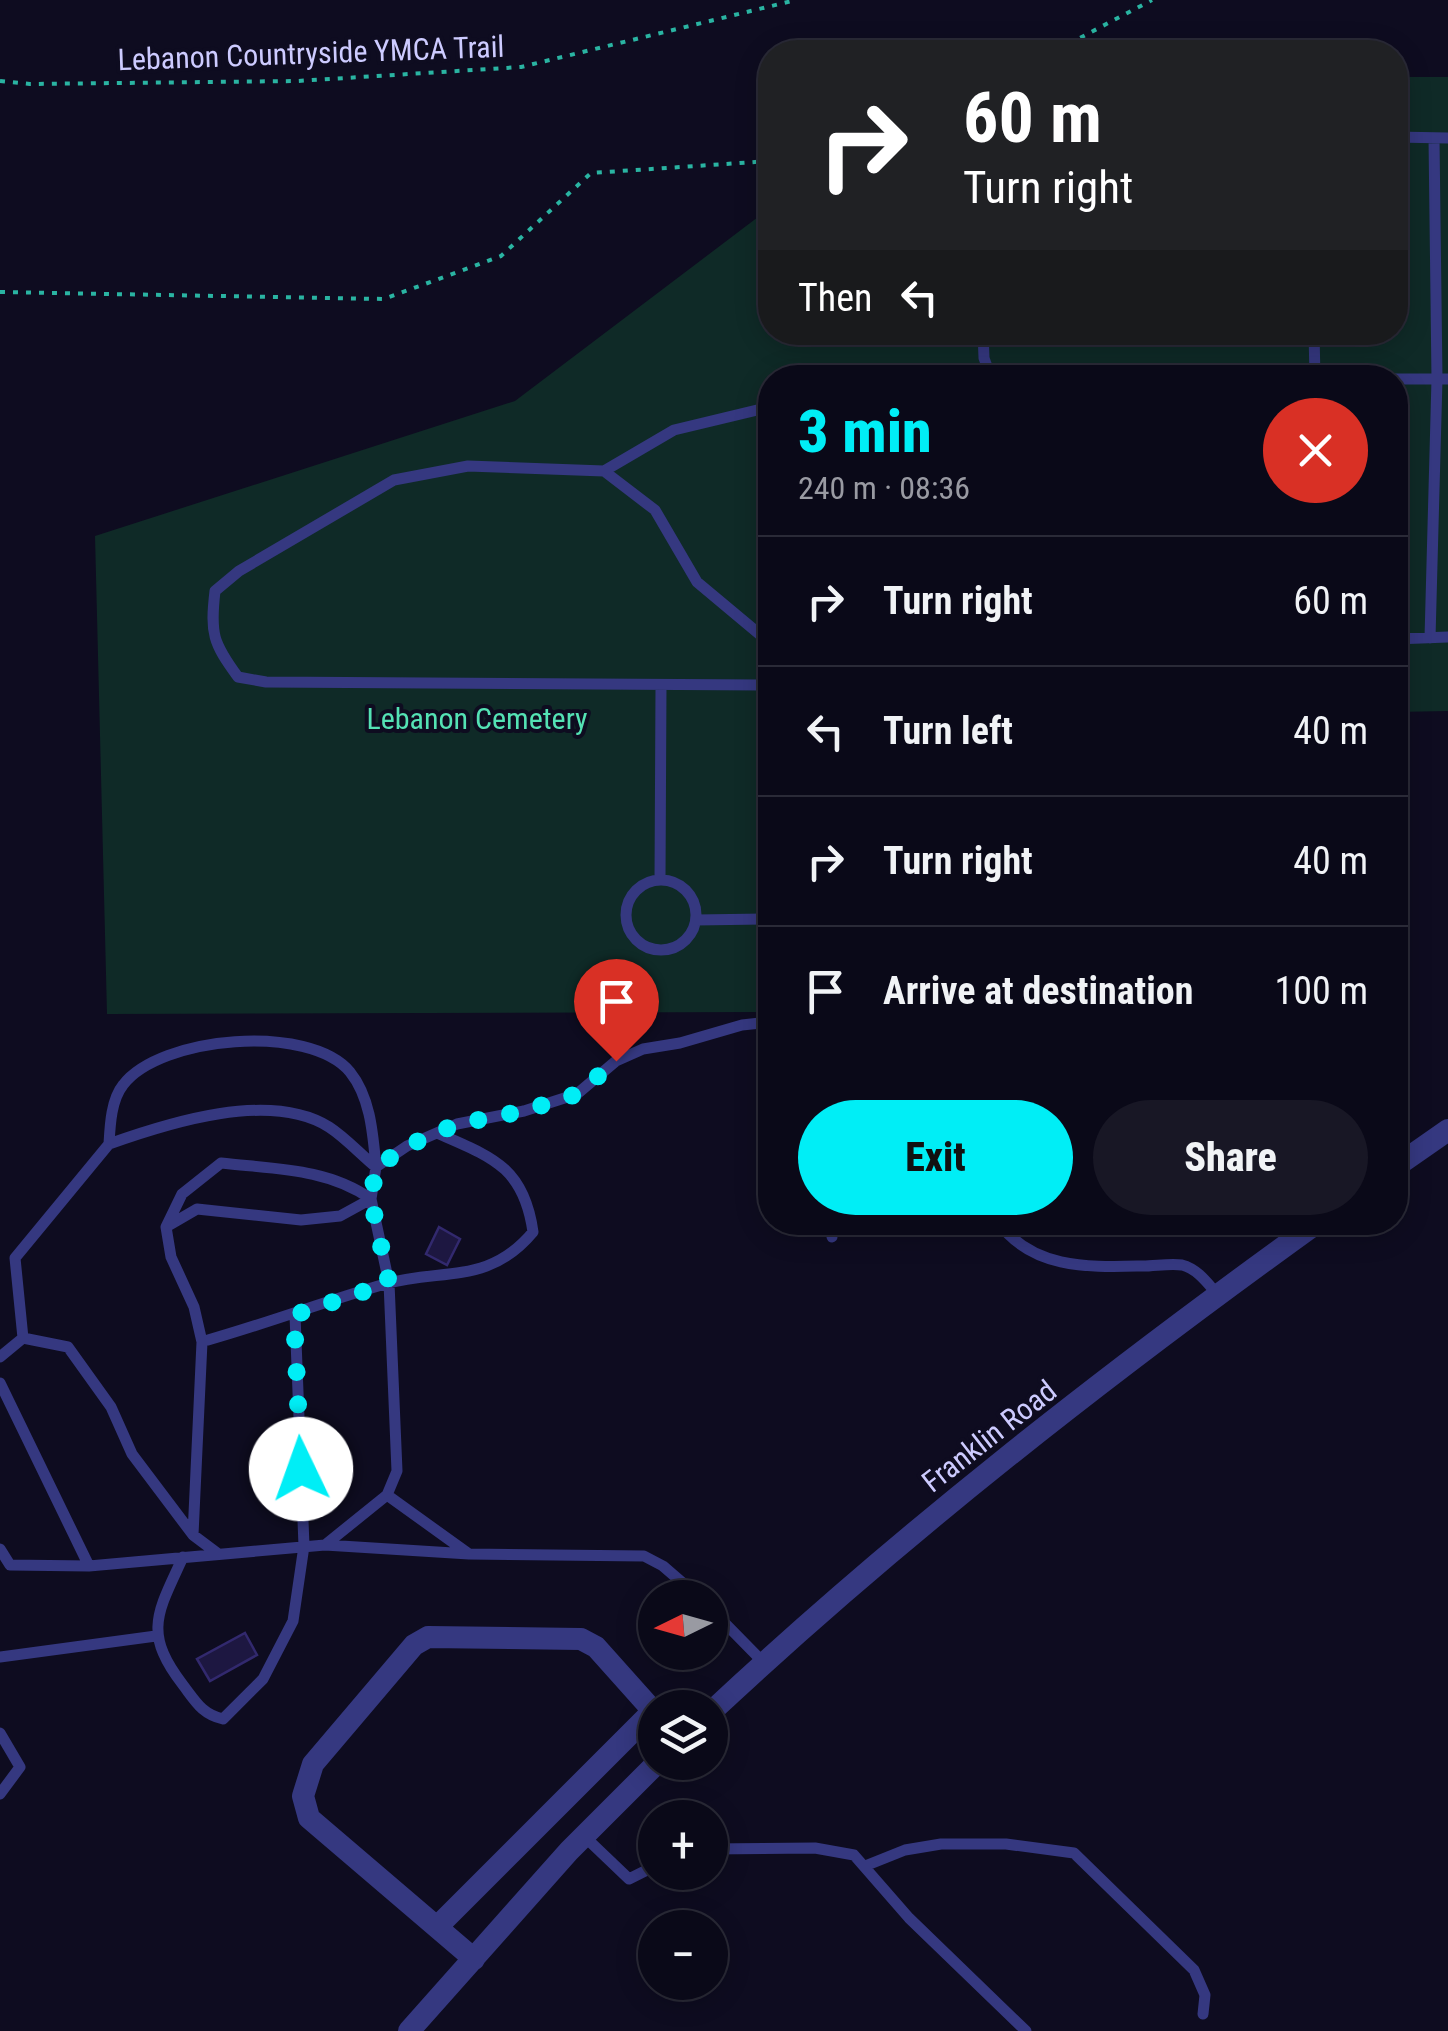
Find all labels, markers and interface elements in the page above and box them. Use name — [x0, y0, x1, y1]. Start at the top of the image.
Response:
street label: Lebanon Countryside YMCA Trail — [117, 29, 505, 77]
text: 60 m — [963, 77, 1102, 159]
icon: right — [798, 80, 928, 210]
text: Turn right — [963, 161, 1133, 214]
icon: left — [892, 270, 947, 325]
text: Then — [798, 276, 872, 320]
text: 3 min — [798, 396, 932, 467]
button: close — [1263, 398, 1368, 503]
text: 240 m · 08:36 — [798, 469, 970, 507]
icon: right — [798, 574, 853, 629]
text: Turn right — [883, 579, 1033, 623]
text: 60 m — [1293, 579, 1368, 623]
park label: Lebanon Cemetery — [366, 701, 588, 736]
icon: left — [798, 704, 853, 759]
text: Turn left — [883, 709, 1013, 753]
text: 40 m — [1293, 709, 1368, 753]
icon: right — [798, 834, 853, 889]
text: Turn right — [883, 839, 1033, 883]
text: 40 m — [1293, 839, 1368, 883]
pin — [574, 959, 659, 1062]
icon: arrive — [798, 964, 853, 1019]
text: Arrive at destination — [883, 969, 1193, 1013]
text: 100 m — [1274, 969, 1368, 1013]
icon: arrive — [589, 974, 644, 1029]
button: Exit — [798, 1100, 1073, 1215]
button: Share — [1093, 1100, 1368, 1215]
street label: Franklin Road — [915, 1373, 1063, 1499]
position arrow — [249, 1417, 353, 1521]
north arrow — [638, 1580, 728, 1670]
map controls — [638, 1580, 728, 2000]
button: layers — [638, 1690, 728, 1780]
button: + — [638, 1800, 728, 1890]
button: − — [638, 1910, 728, 2000]

